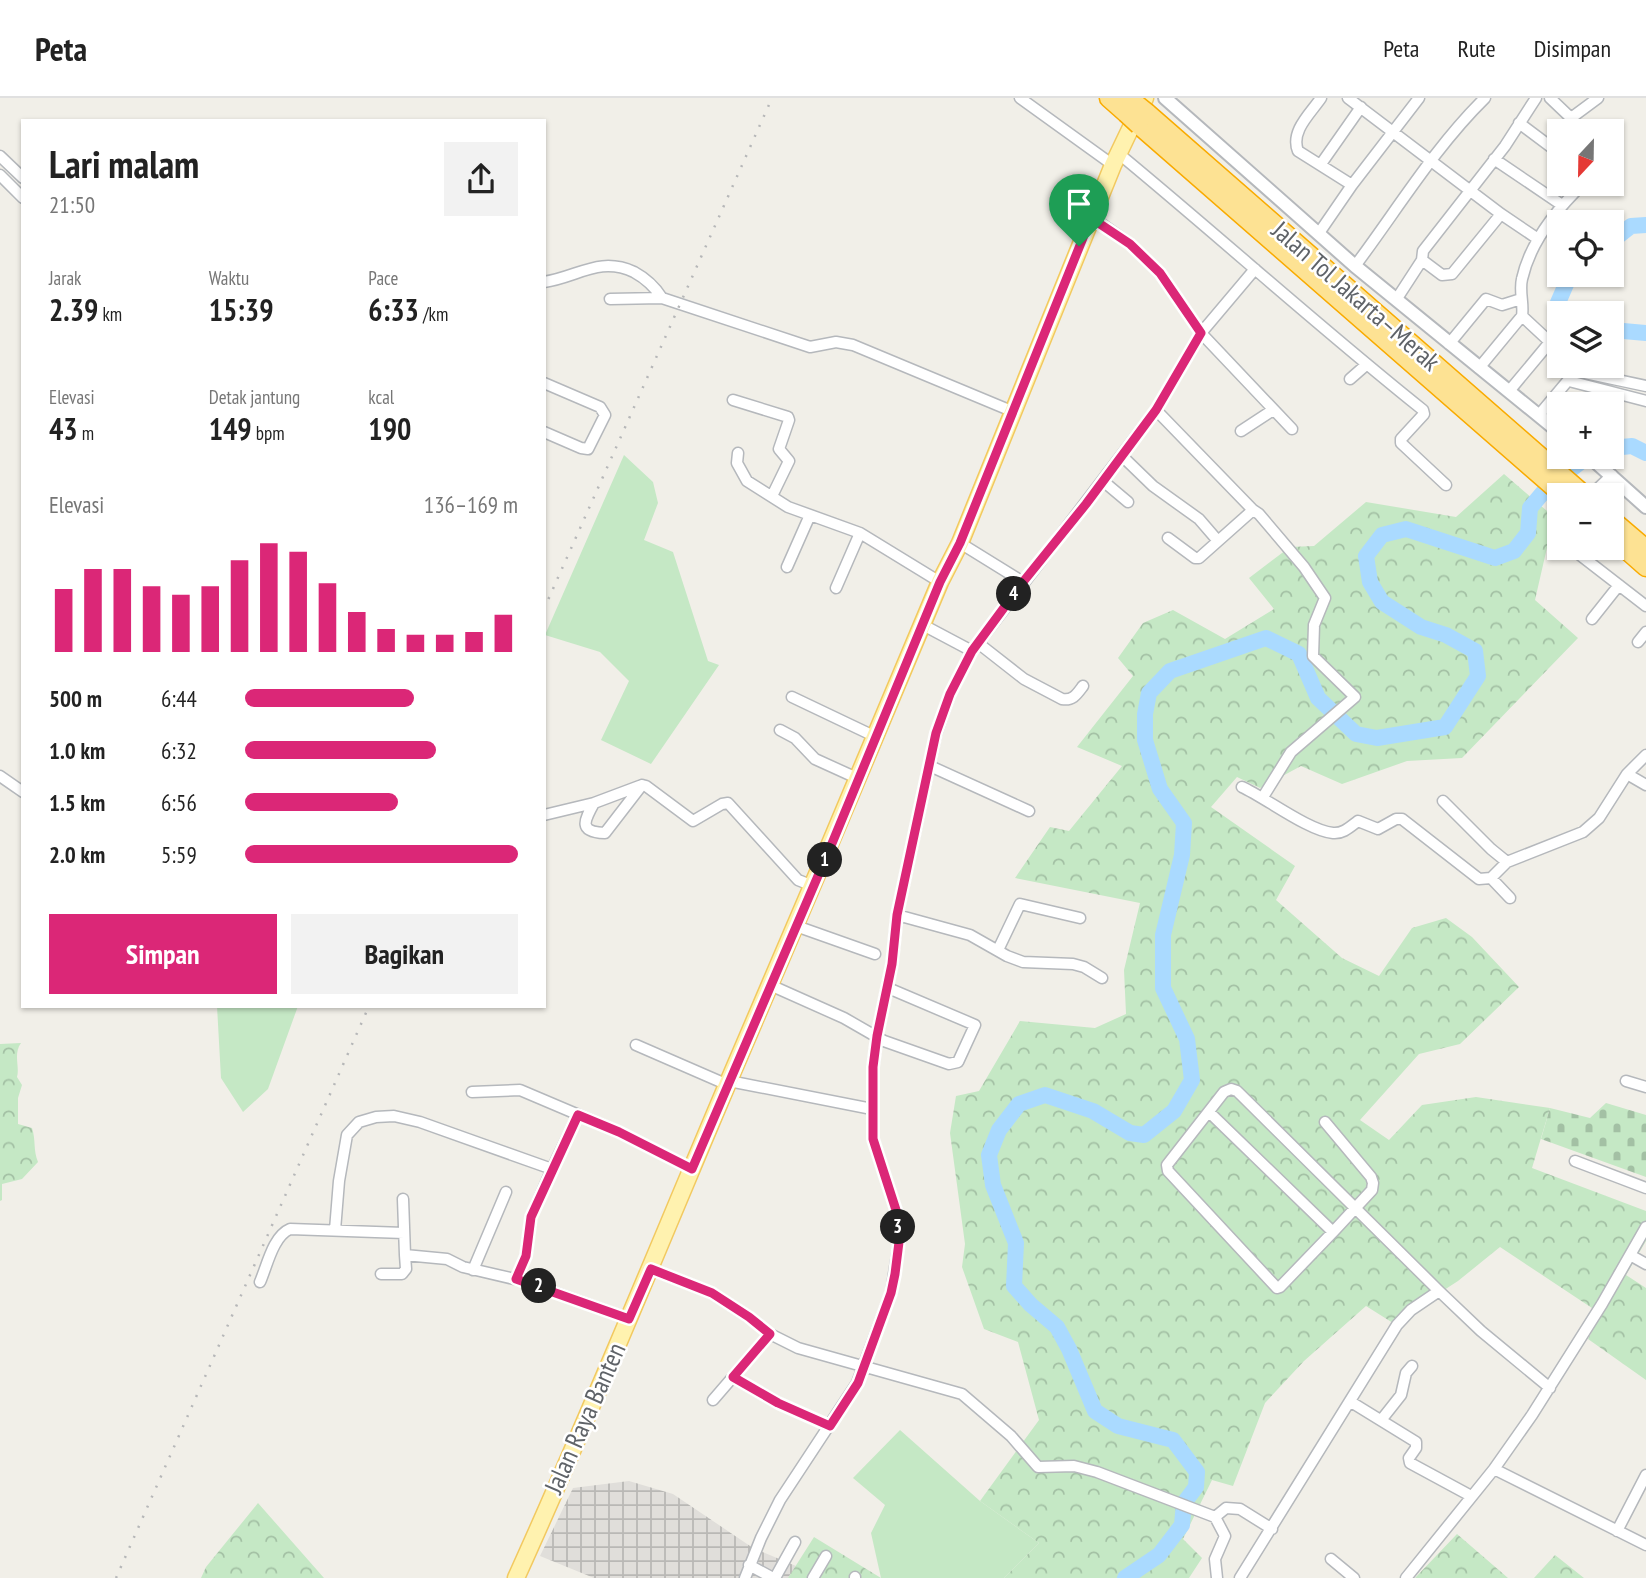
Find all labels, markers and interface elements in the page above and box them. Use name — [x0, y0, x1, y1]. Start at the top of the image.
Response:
text: Peta — [35, 27, 87, 70]
text: Peta — [1383, 33, 1419, 64]
text: Rute — [1457, 33, 1496, 64]
text: Disimpan — [1534, 33, 1611, 64]
north arrow — [1547, 119, 1624, 196]
map controls — [1547, 119, 1624, 560]
text: Lari malam — [49, 139, 199, 188]
button: share — [444, 142, 518, 216]
pin — [1049, 174, 1109, 246]
icon: arrive — [1060, 185, 1098, 223]
text: 21:50 — [49, 190, 95, 219]
button: locate — [1547, 210, 1624, 287]
street label: Jalan Tol Jakarta–Merak — [1265, 213, 1447, 378]
text: Jarak — [49, 266, 81, 290]
text: Waktu — [209, 266, 249, 290]
text: Pace — [368, 266, 398, 290]
text: 2.39 — [49, 290, 98, 329]
text: 15:39 — [209, 290, 274, 329]
text: 6:33 — [368, 290, 419, 329]
button: layers — [1547, 301, 1624, 378]
text: km — [98, 302, 122, 326]
text: /km — [419, 302, 448, 326]
text: Elevasi — [49, 385, 95, 409]
text: Detak jantung — [209, 385, 300, 409]
text: kcal — [368, 385, 394, 409]
button: + — [1547, 392, 1624, 469]
text: 43 — [49, 409, 78, 448]
text: 149 — [209, 409, 252, 448]
text: 190 — [368, 409, 411, 448]
text: m — [78, 421, 94, 445]
text: bpm — [252, 421, 285, 445]
button: − — [1547, 483, 1624, 560]
text: Elevasi — [49, 490, 104, 519]
text: 136–169 m — [424, 490, 518, 519]
pin: 4 — [996, 576, 1032, 612]
text: 4 — [1009, 581, 1018, 605]
text: 500 m — [49, 684, 102, 713]
text: 6:44 — [161, 684, 197, 713]
text: 1.0 km — [49, 736, 105, 765]
text: 6:32 — [161, 736, 197, 765]
text: 1.5 km — [49, 788, 105, 817]
text: 6:56 — [161, 788, 197, 817]
text: 2.0 km — [49, 840, 105, 869]
text: 5:59 — [161, 840, 197, 869]
pin: 1 — [808, 842, 842, 878]
text: 1 — [820, 847, 829, 871]
button: Simpan — [49, 914, 277, 994]
button: Bagikan — [291, 914, 518, 994]
pin: 3 — [880, 1210, 916, 1244]
text: 3 — [893, 1214, 902, 1238]
pin: 2 — [522, 1268, 556, 1304]
text: 2 — [534, 1273, 543, 1297]
street label: Jalan Raya Banten — [536, 1337, 633, 1499]

